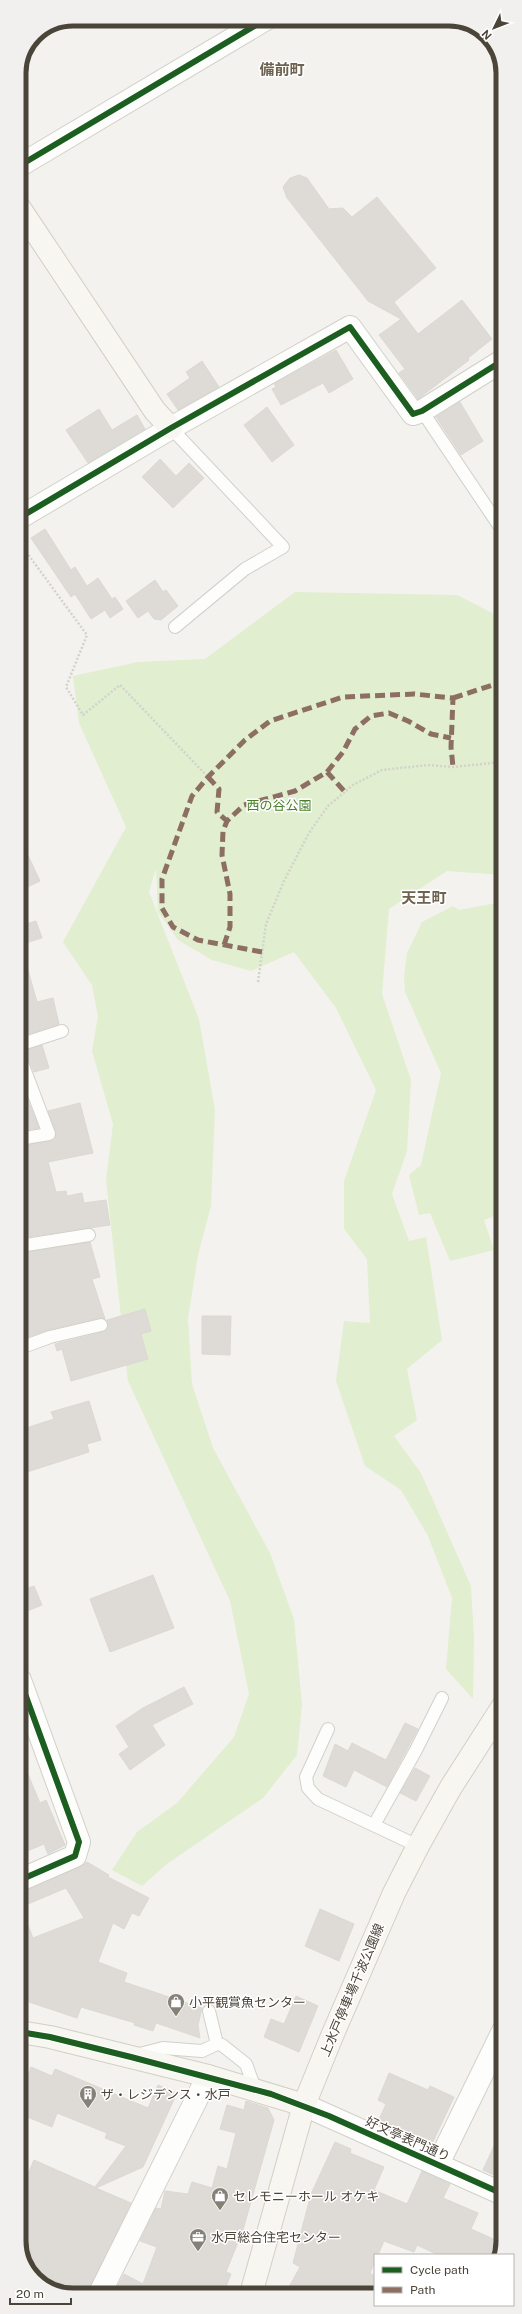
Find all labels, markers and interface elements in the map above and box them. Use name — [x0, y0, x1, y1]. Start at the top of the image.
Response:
north arrow — [474, 8, 514, 48]
text: N — [479, 28, 494, 42]
district label: 備前町 — [259, 61, 305, 78]
park label: 西の谷公園 — [246, 798, 312, 813]
district label: 天王町 — [401, 889, 447, 906]
street label: 上水戸停車場千波公園線 — [317, 1921, 387, 2059]
shop icon: 小平観賞魚センター — [166, 1992, 186, 2017]
place label: 小平観賞魚センター — [189, 1995, 306, 2010]
building icon: ザ・レジデンス・水戸 — [78, 2084, 98, 2109]
place label: ザ・レジデンス・水戸 — [101, 2087, 231, 2102]
street label: 好文亭表門通り — [363, 2114, 453, 2164]
shop icon: セレモニーホール オケキ — [210, 2186, 230, 2211]
place label: セレモニーホール オケキ — [233, 2189, 379, 2204]
office icon: 水戸総合住宅センター — [188, 2227, 208, 2252]
place label: 水戸総合住宅センター — [211, 2230, 341, 2245]
legend — [374, 2254, 514, 2306]
text: Cycle path — [410, 2263, 469, 2277]
scale bar — [10, 2280, 71, 2306]
text: Path — [410, 2283, 436, 2297]
text: 20 m — [16, 2287, 44, 2301]

